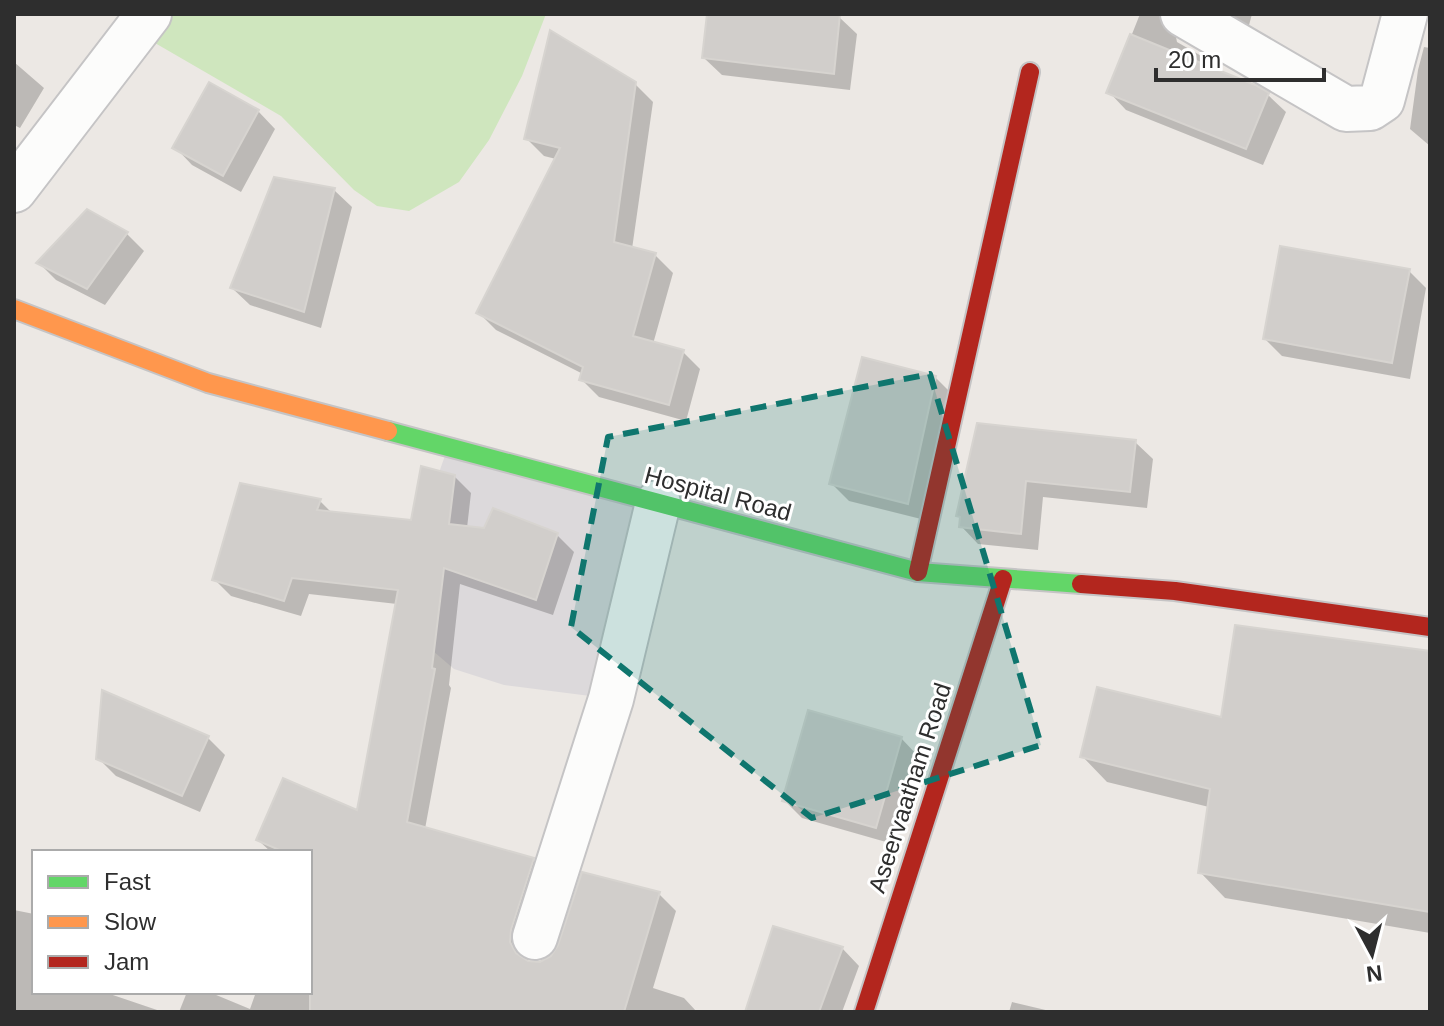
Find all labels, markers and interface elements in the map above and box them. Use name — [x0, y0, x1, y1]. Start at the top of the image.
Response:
scale bar — [1156, 32, 1324, 82]
text: 20 m — [1168, 46, 1221, 73]
street label: Hospital Road — [642, 461, 794, 526]
street label: Aseervaatham Road — [863, 680, 956, 896]
legend — [32, 850, 312, 994]
text: Fast — [104, 868, 151, 895]
text: Slow — [104, 908, 157, 935]
north arrow — [1332, 914, 1412, 994]
text: Jam — [104, 948, 149, 975]
text: N — [1365, 960, 1384, 987]

